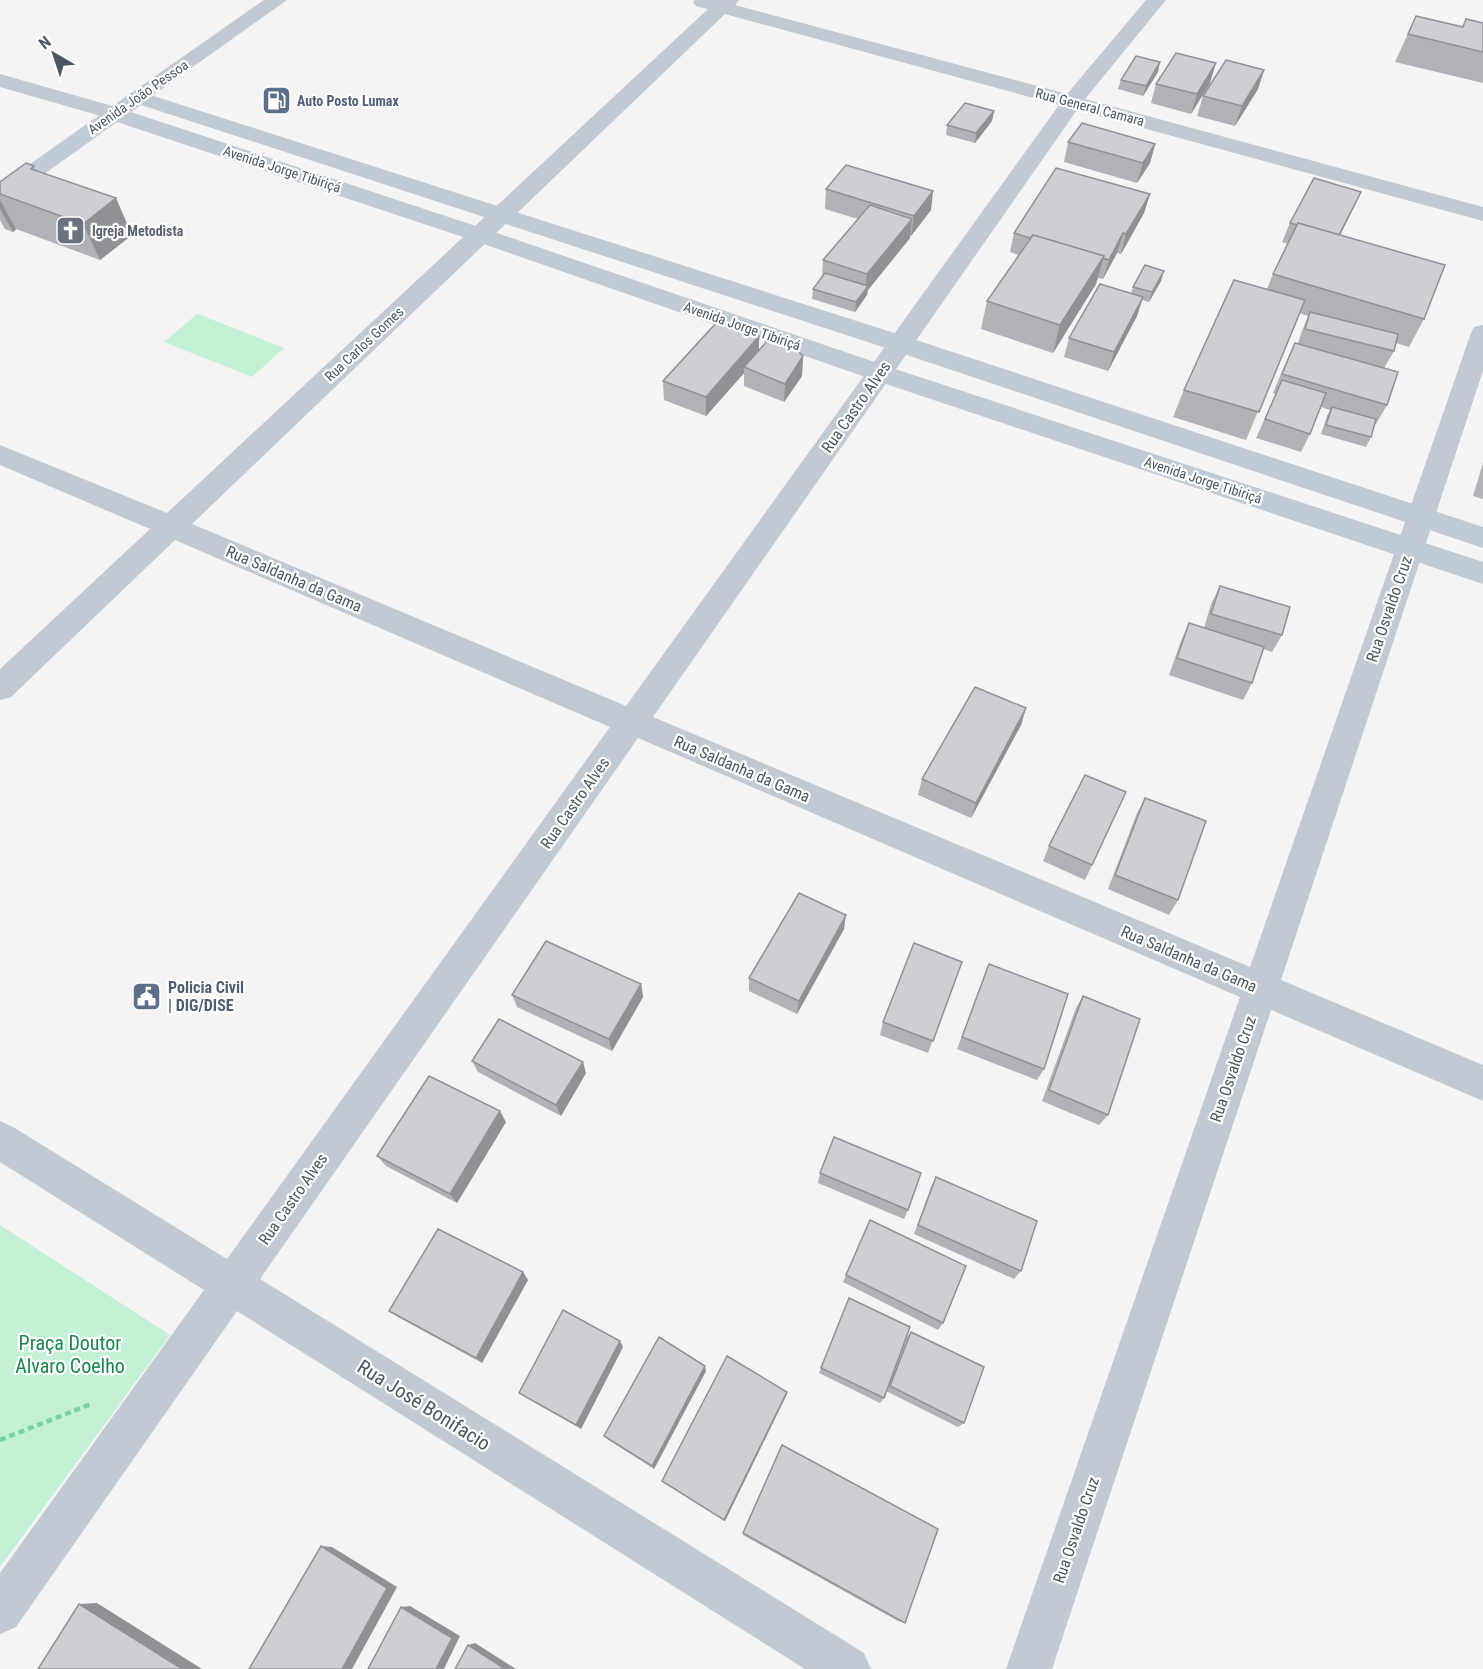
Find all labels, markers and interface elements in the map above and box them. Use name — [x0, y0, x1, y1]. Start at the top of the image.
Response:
north arrow — [24, 24, 84, 84]
text: N — [35, 32, 55, 53]
street label: Avenida João Pessoa — [85, 56, 191, 138]
fuel station icon: Auto Posto Lumax — [260, 85, 292, 117]
street label: Rua General Camara — [1034, 85, 1146, 129]
place label: Auto Posto Lumax — [297, 93, 399, 109]
street label: Avenida Jorge Tibiriçá — [221, 142, 343, 196]
church icon: Igreja Metodista — [55, 215, 87, 247]
place label: Igreja Metodista — [92, 223, 184, 239]
street label: Avenida Jorge Tibiriçá — [681, 298, 803, 354]
street label: Rua Carlos Gomes — [321, 303, 407, 385]
street label: Rua Castro Alves — [817, 358, 895, 456]
street label: Avenida Jorge Tibiriçá — [1142, 453, 1264, 507]
street label: Rua Saldanha da Gama — [223, 542, 365, 616]
street label: Rua Osvaldo Cruz — [1362, 553, 1416, 665]
street label: Rua Saldanha da Gama — [671, 732, 813, 806]
street label: Rua Castro Alves — [536, 754, 614, 852]
street label: Rua Saldanha da Gama — [1118, 922, 1260, 996]
place label: Policia Civil | DIG/DISE — [168, 978, 244, 1015]
public building icon: Policia Civil | DIG/DISE — [131, 980, 163, 1012]
street label: Rua Osvaldo Cruz — [1206, 1013, 1260, 1125]
street label: Rua Castro Alves — [254, 1150, 332, 1248]
park label: Praça Doutor Alvaro Coelho — [15, 1331, 125, 1378]
street label: Rua José Bonifacio — [353, 1354, 495, 1456]
street label: Rua Osvaldo Cruz — [1049, 1474, 1103, 1586]

